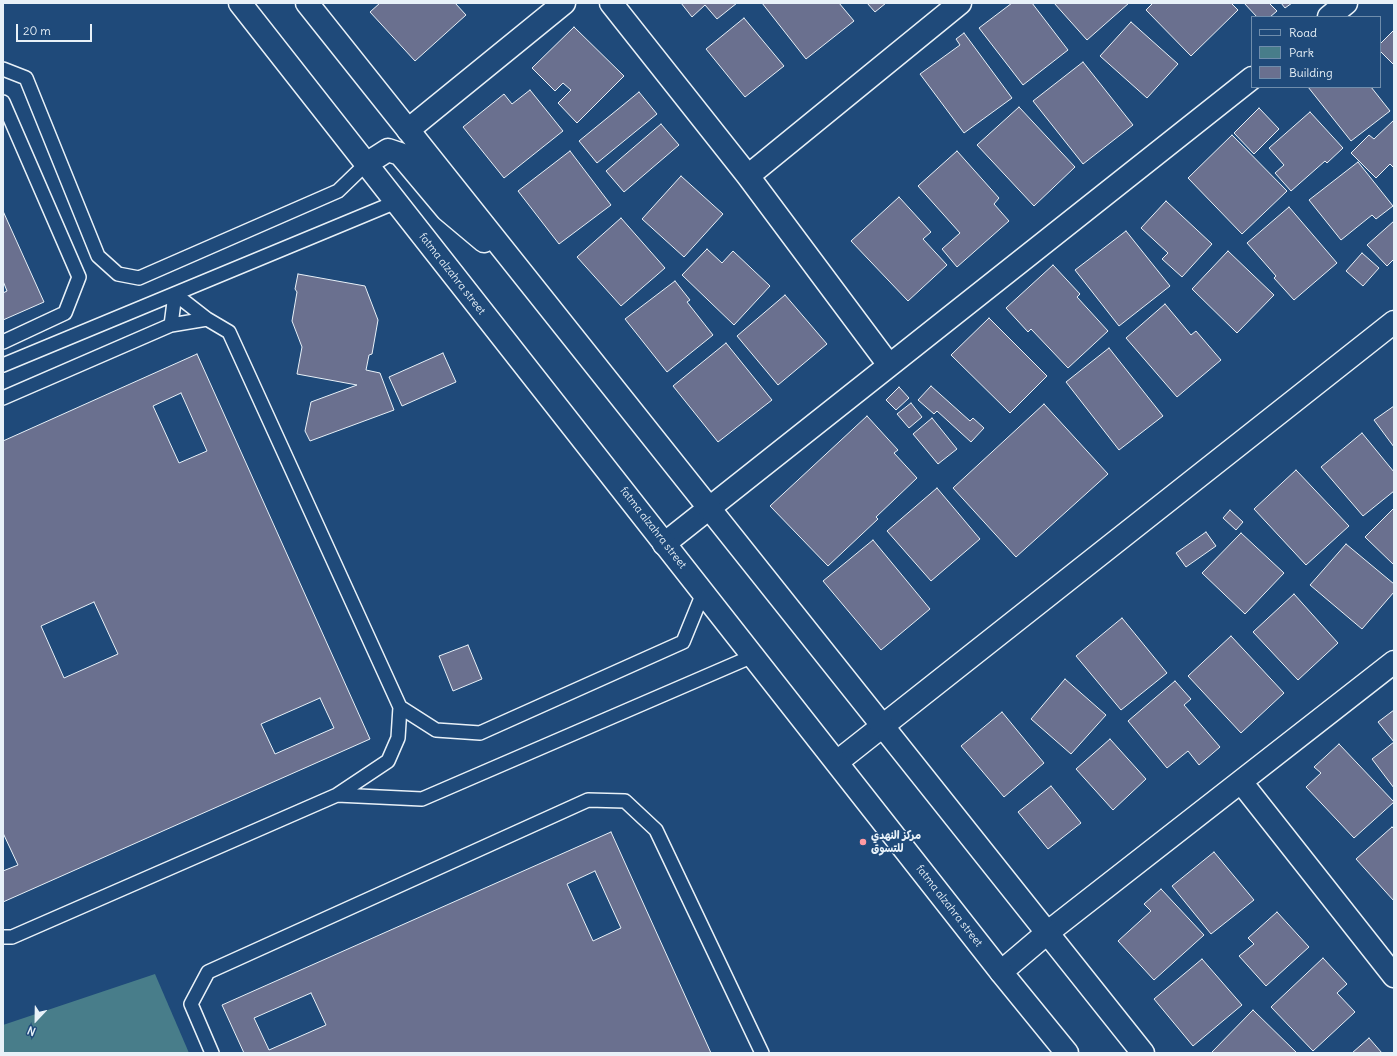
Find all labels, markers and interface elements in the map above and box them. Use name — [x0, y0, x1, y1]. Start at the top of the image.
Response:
scale bar — [18, 16, 94, 42]
legend — [1251, 16, 1381, 88]
text: 20 m — [23, 23, 51, 38]
text: Road — [1289, 25, 1317, 40]
text: Park — [1289, 45, 1314, 60]
text: Building — [1289, 65, 1333, 80]
street label: fatma alzahra street — [416, 230, 488, 318]
street label: fatma alzahra street — [617, 484, 689, 572]
place label: مركز النهدي للتسوق — [871, 829, 921, 855]
marker: مركز النهدي للتسوق — [858, 837, 868, 847]
street label: fatma alzahra street — [913, 862, 985, 950]
north arrow — [16, 1000, 56, 1040]
text: N — [25, 1023, 38, 1039]

